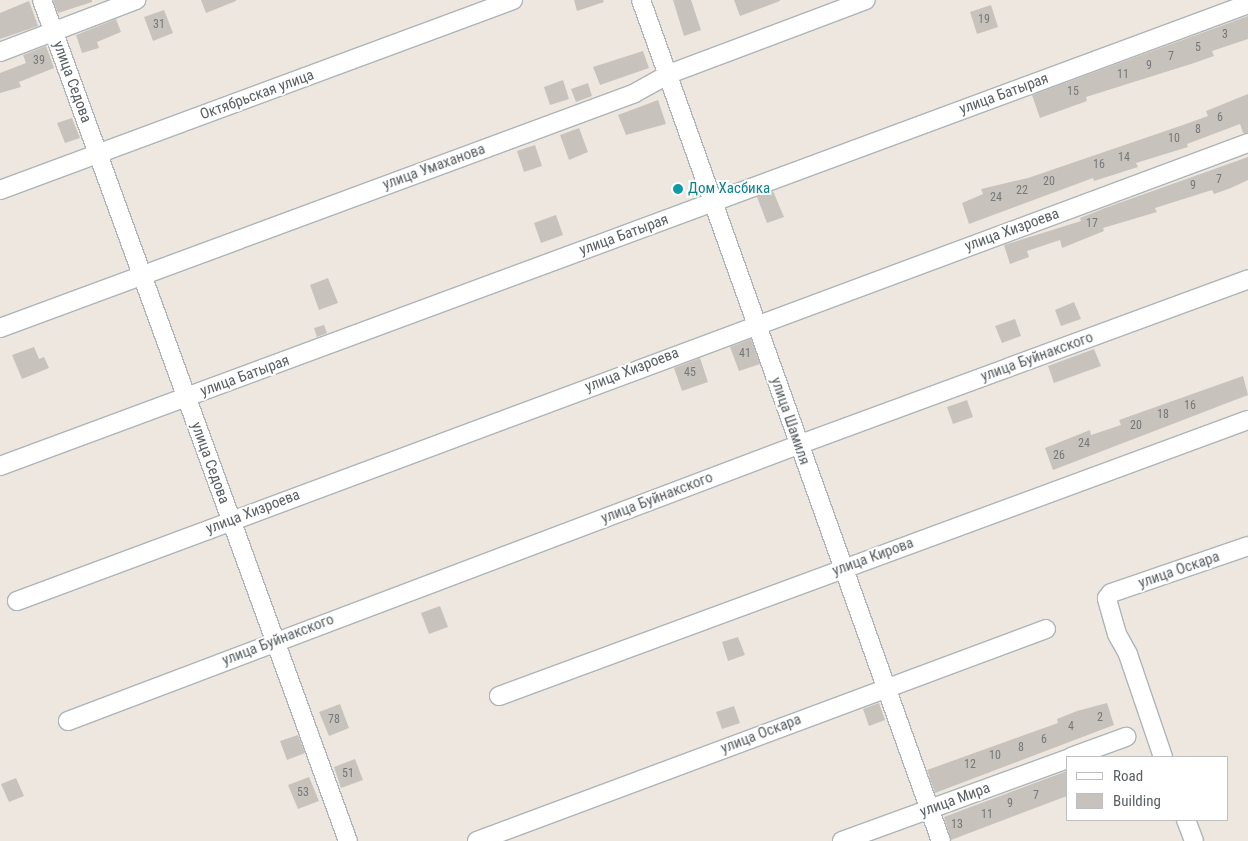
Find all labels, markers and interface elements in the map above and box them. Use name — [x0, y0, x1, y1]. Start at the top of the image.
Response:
house number: 19 — [978, 13, 990, 27]
house number: 31 — [153, 18, 165, 32]
house number: 3 — [1222, 28, 1228, 42]
street label: улица Седова — [49, 39, 95, 125]
house number: 5 — [1195, 41, 1201, 55]
house number: 7 — [1168, 50, 1174, 64]
house number: 39 — [33, 54, 45, 68]
house number: 9 — [1146, 59, 1152, 73]
street label: Октябрьская улица — [198, 66, 316, 124]
house number: 11 — [1117, 68, 1129, 82]
street label: улица Батырая — [957, 70, 1051, 118]
house number: 15 — [1067, 85, 1079, 99]
house number: 6 — [1217, 111, 1223, 125]
house number: 8 — [1195, 123, 1201, 137]
house number: 10 — [1168, 132, 1180, 146]
street label: улица Умаханова — [380, 140, 488, 194]
house number: 14 — [1118, 151, 1130, 165]
house number: 16 — [1093, 158, 1105, 172]
house number: 7 — [1216, 173, 1222, 187]
house number: 20 — [1043, 175, 1055, 189]
house number: 9 — [1190, 179, 1196, 193]
place label: Дом Хасбика — [688, 180, 770, 198]
marker: Дом Хасбика — [672, 183, 684, 195]
house number: 22 — [1016, 184, 1028, 198]
house number: 24 — [990, 191, 1002, 205]
street label: улица Хизроева — [962, 205, 1062, 255]
street label: улица Батырая — [577, 211, 671, 259]
house number: 17 — [1086, 217, 1098, 231]
street label: улица Буйнакского — [978, 328, 1096, 386]
street label: улица Хизроева — [583, 344, 681, 396]
house number: 41 — [739, 347, 751, 361]
street label: улица Батырая — [198, 352, 292, 400]
house number: 45 — [684, 366, 696, 380]
street label: улица Шамиля — [767, 375, 813, 467]
house number: 16 — [1184, 399, 1196, 413]
house number: 18 — [1157, 408, 1169, 422]
house number: 20 — [1130, 419, 1142, 433]
street label: улица Седова — [187, 420, 233, 506]
house number: 24 — [1078, 437, 1090, 451]
house number: 26 — [1053, 449, 1065, 463]
street label: улица Буйнакского — [599, 468, 715, 528]
street label: улица Хизроева — [204, 486, 302, 538]
street label: улица Кирова — [830, 534, 916, 580]
street label: улица Оскара — [1136, 548, 1222, 592]
street label: улица Буйнакского — [220, 610, 336, 670]
street label: улица Оскара — [718, 710, 804, 758]
house number: 2 — [1097, 711, 1103, 725]
house number: 78 — [328, 713, 340, 727]
house number: 4 — [1068, 720, 1074, 734]
house number: 6 — [1041, 733, 1047, 747]
house number: 8 — [1018, 741, 1024, 755]
house number: 10 — [989, 749, 1001, 763]
legend — [1066, 756, 1228, 821]
house number: 12 — [964, 758, 976, 772]
house number: 51 — [342, 767, 354, 781]
text: Road — [1113, 767, 1143, 785]
street label: улица Мира — [917, 779, 993, 821]
house number: 53 — [297, 786, 309, 800]
house number: 7 — [1033, 789, 1039, 803]
text: Building — [1113, 792, 1161, 810]
house number: 9 — [1007, 797, 1013, 811]
house number: 11 — [981, 808, 993, 822]
house number: 13 — [951, 818, 963, 832]

